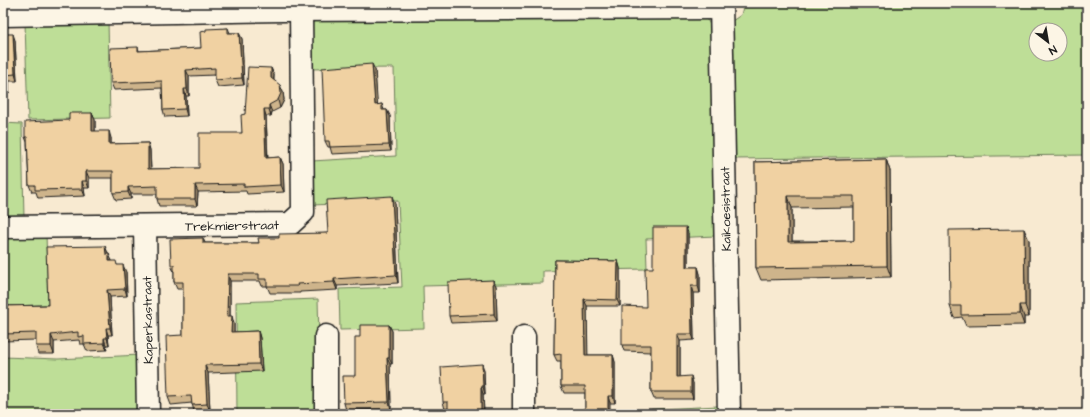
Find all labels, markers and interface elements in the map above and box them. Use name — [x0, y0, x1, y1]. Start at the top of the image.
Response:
north arrow — [1028, 22, 1068, 62]
text: N — [1046, 42, 1060, 58]
street label: Kaikoesistraat — [716, 166, 736, 251]
street label: Trekmierstraat — [185, 216, 280, 236]
street label: Kaperkastraat — [138, 275, 158, 364]

